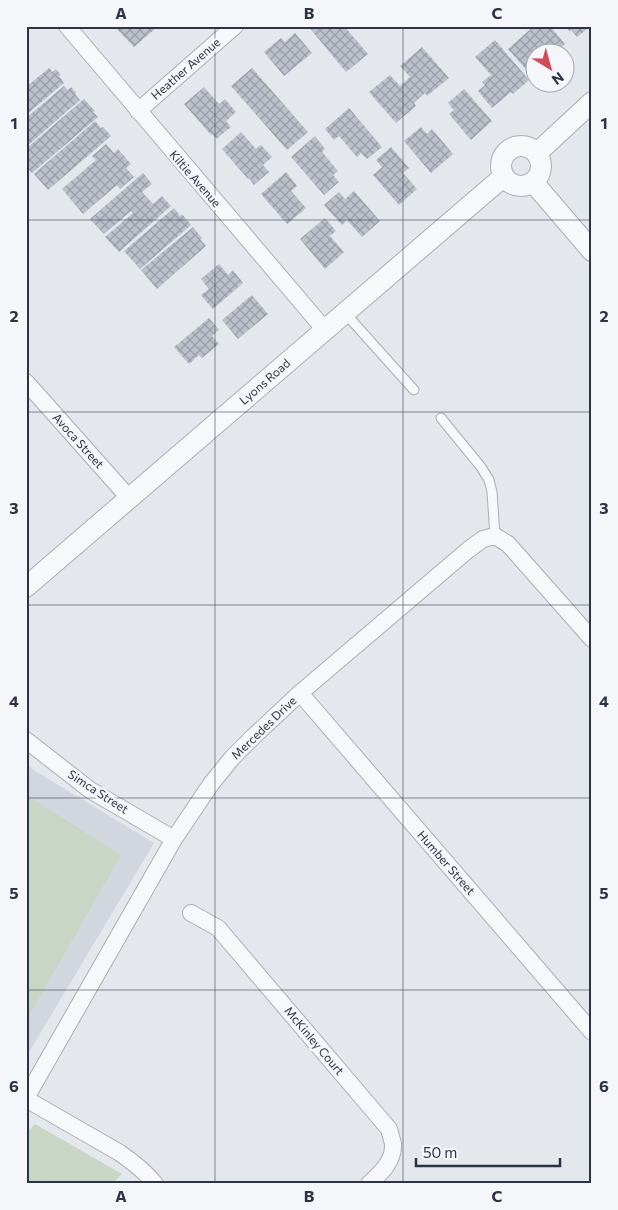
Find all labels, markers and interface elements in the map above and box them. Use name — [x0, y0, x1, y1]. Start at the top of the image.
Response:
text: A — [115, 3, 127, 22]
text: B — [304, 3, 315, 22]
text: C — [492, 3, 503, 22]
street label: Heather Avenue — [148, 34, 223, 102]
north arrow — [526, 42, 576, 92]
text: N — [549, 69, 567, 89]
text: 1 — [10, 113, 18, 132]
text: 1 — [600, 113, 608, 132]
street label: Kiltie Avenue — [167, 147, 224, 210]
text: 2 — [9, 306, 19, 325]
text: 2 — [599, 306, 609, 325]
street label: Lyons Road — [236, 355, 293, 407]
street label: Avoca Street — [50, 410, 107, 471]
text: 3 — [9, 498, 19, 517]
text: 3 — [599, 498, 609, 517]
text: 4 — [9, 691, 19, 710]
text: 4 — [599, 691, 609, 710]
street label: Mercedes Drive — [228, 693, 299, 762]
street label: Simca Street — [66, 766, 131, 816]
street label: Humber Street — [415, 827, 479, 897]
text: 5 — [9, 883, 19, 902]
text: 5 — [599, 883, 609, 902]
street label: McKinley Court — [282, 1003, 347, 1077]
text: 6 — [9, 1076, 19, 1095]
text: 6 — [599, 1076, 609, 1095]
scale bar — [416, 1135, 559, 1167]
text: 50 m — [423, 1143, 457, 1161]
text: A — [115, 1186, 127, 1205]
text: B — [304, 1186, 315, 1205]
text: C — [492, 1186, 503, 1205]

